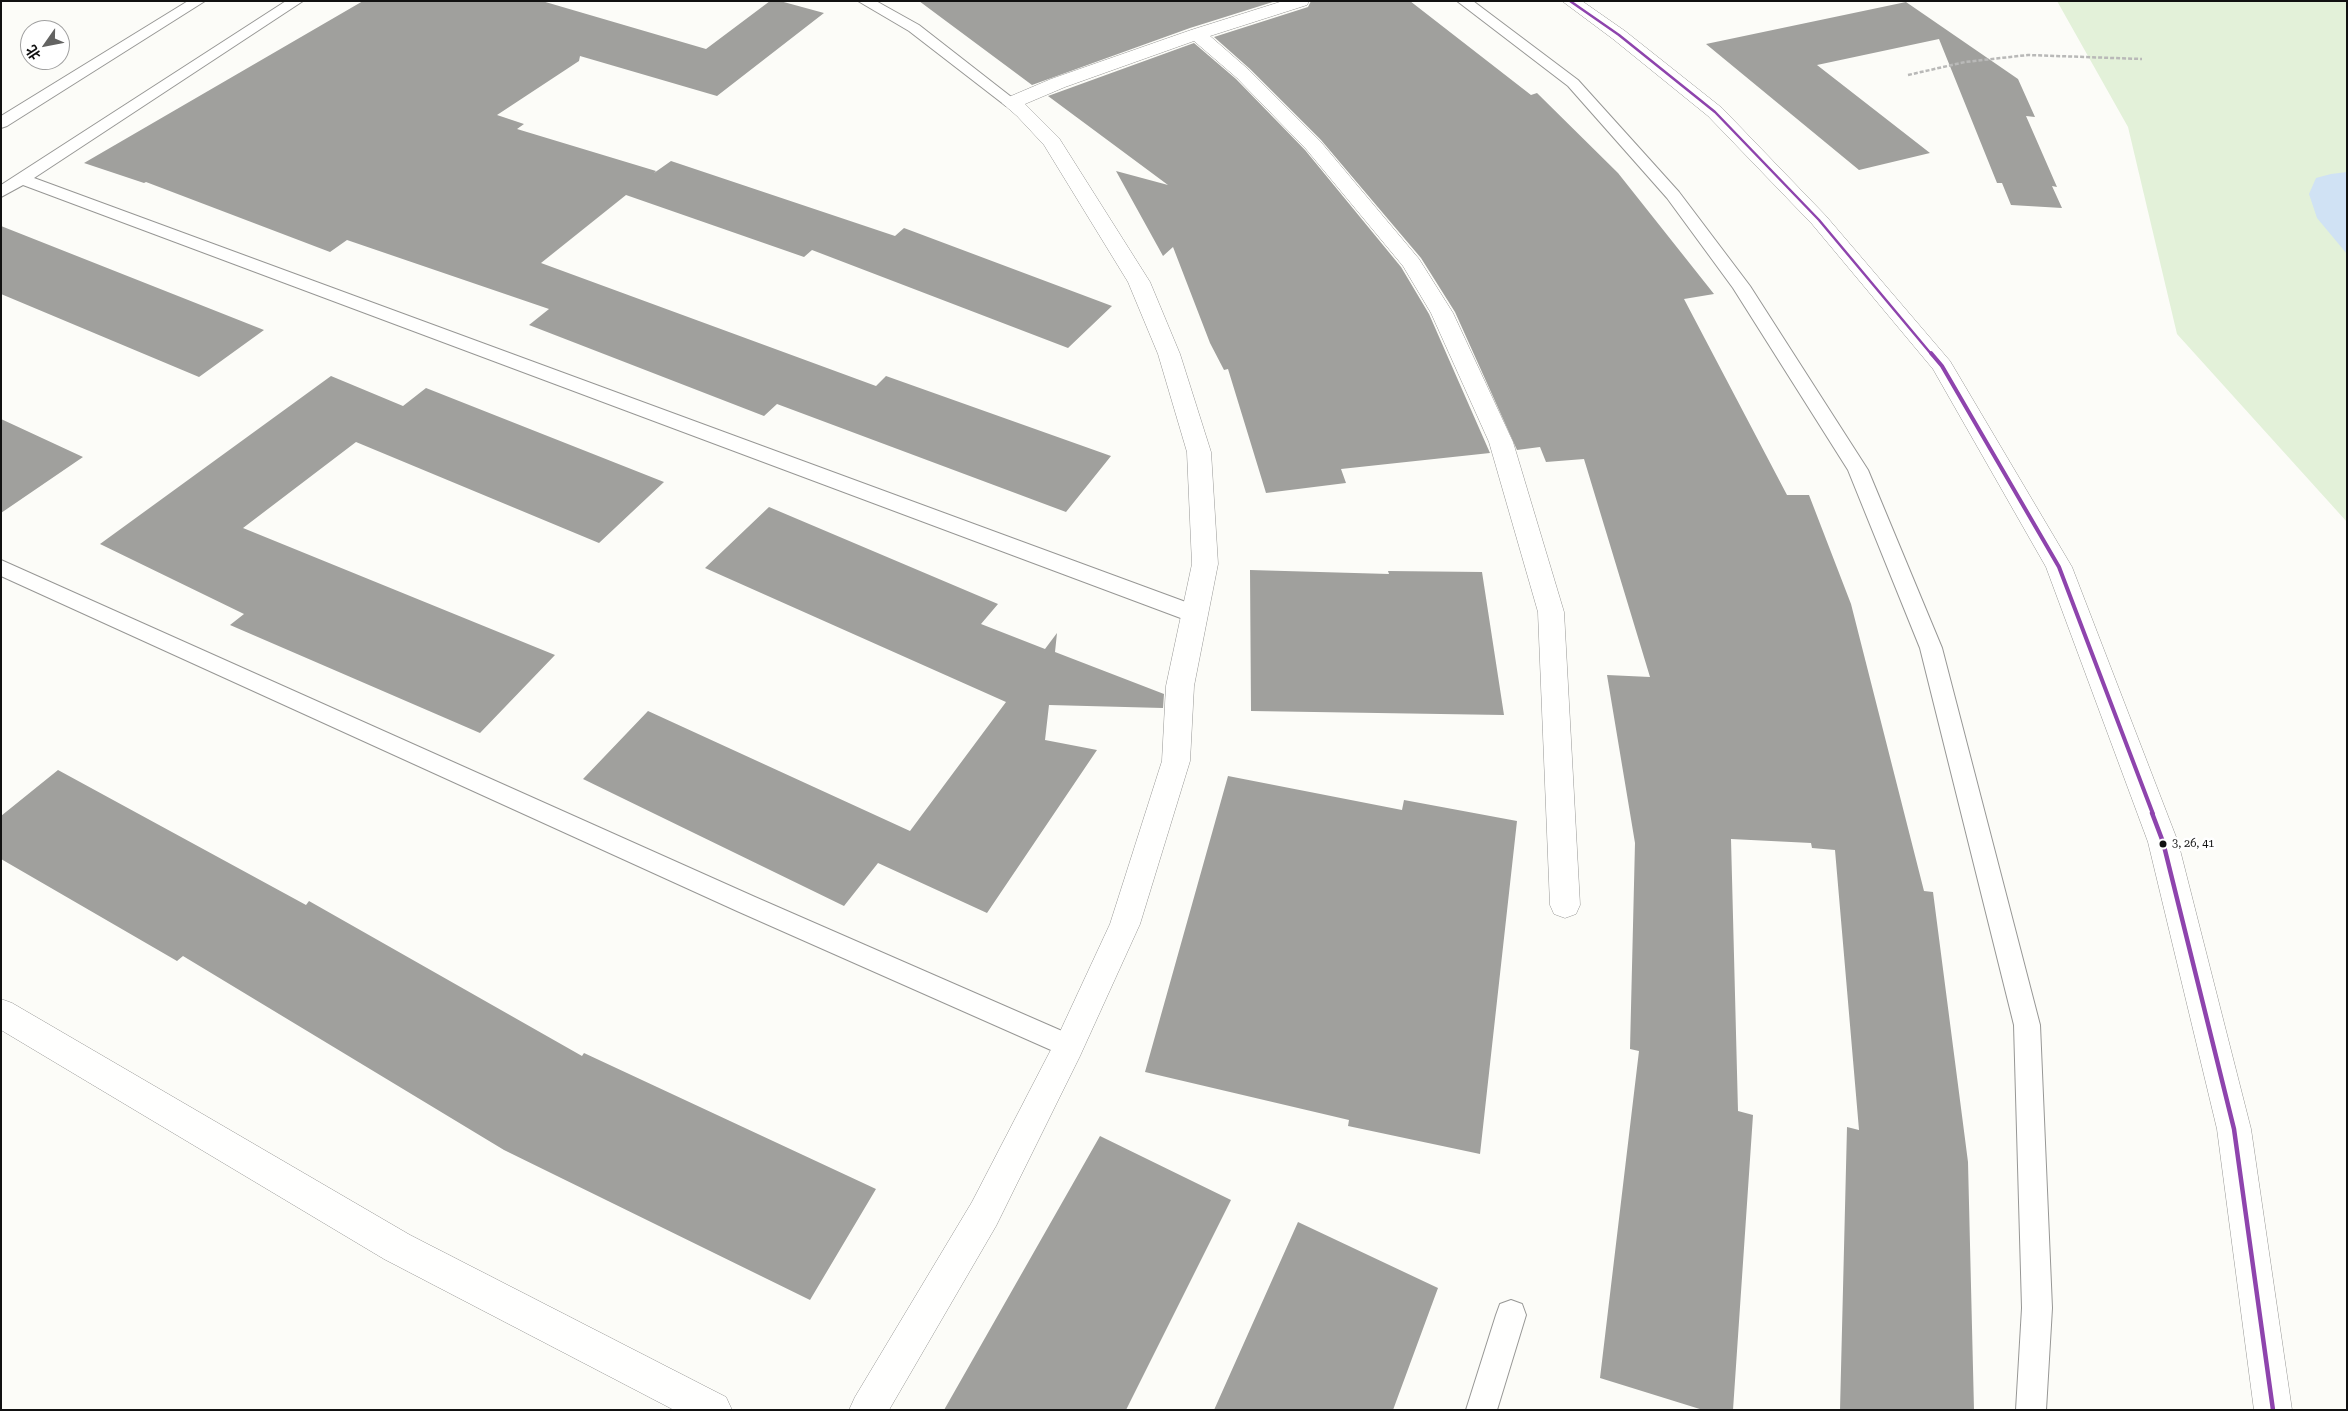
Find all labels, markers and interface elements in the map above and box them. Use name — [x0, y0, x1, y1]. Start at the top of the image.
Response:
north arrow — [20, 20, 70, 70]
text: 北 — [23, 42, 44, 63]
place label: 3, 26, 41 — [2172, 837, 2214, 851]
marker: 3, 26, 41 — [2158, 839, 2168, 849]

